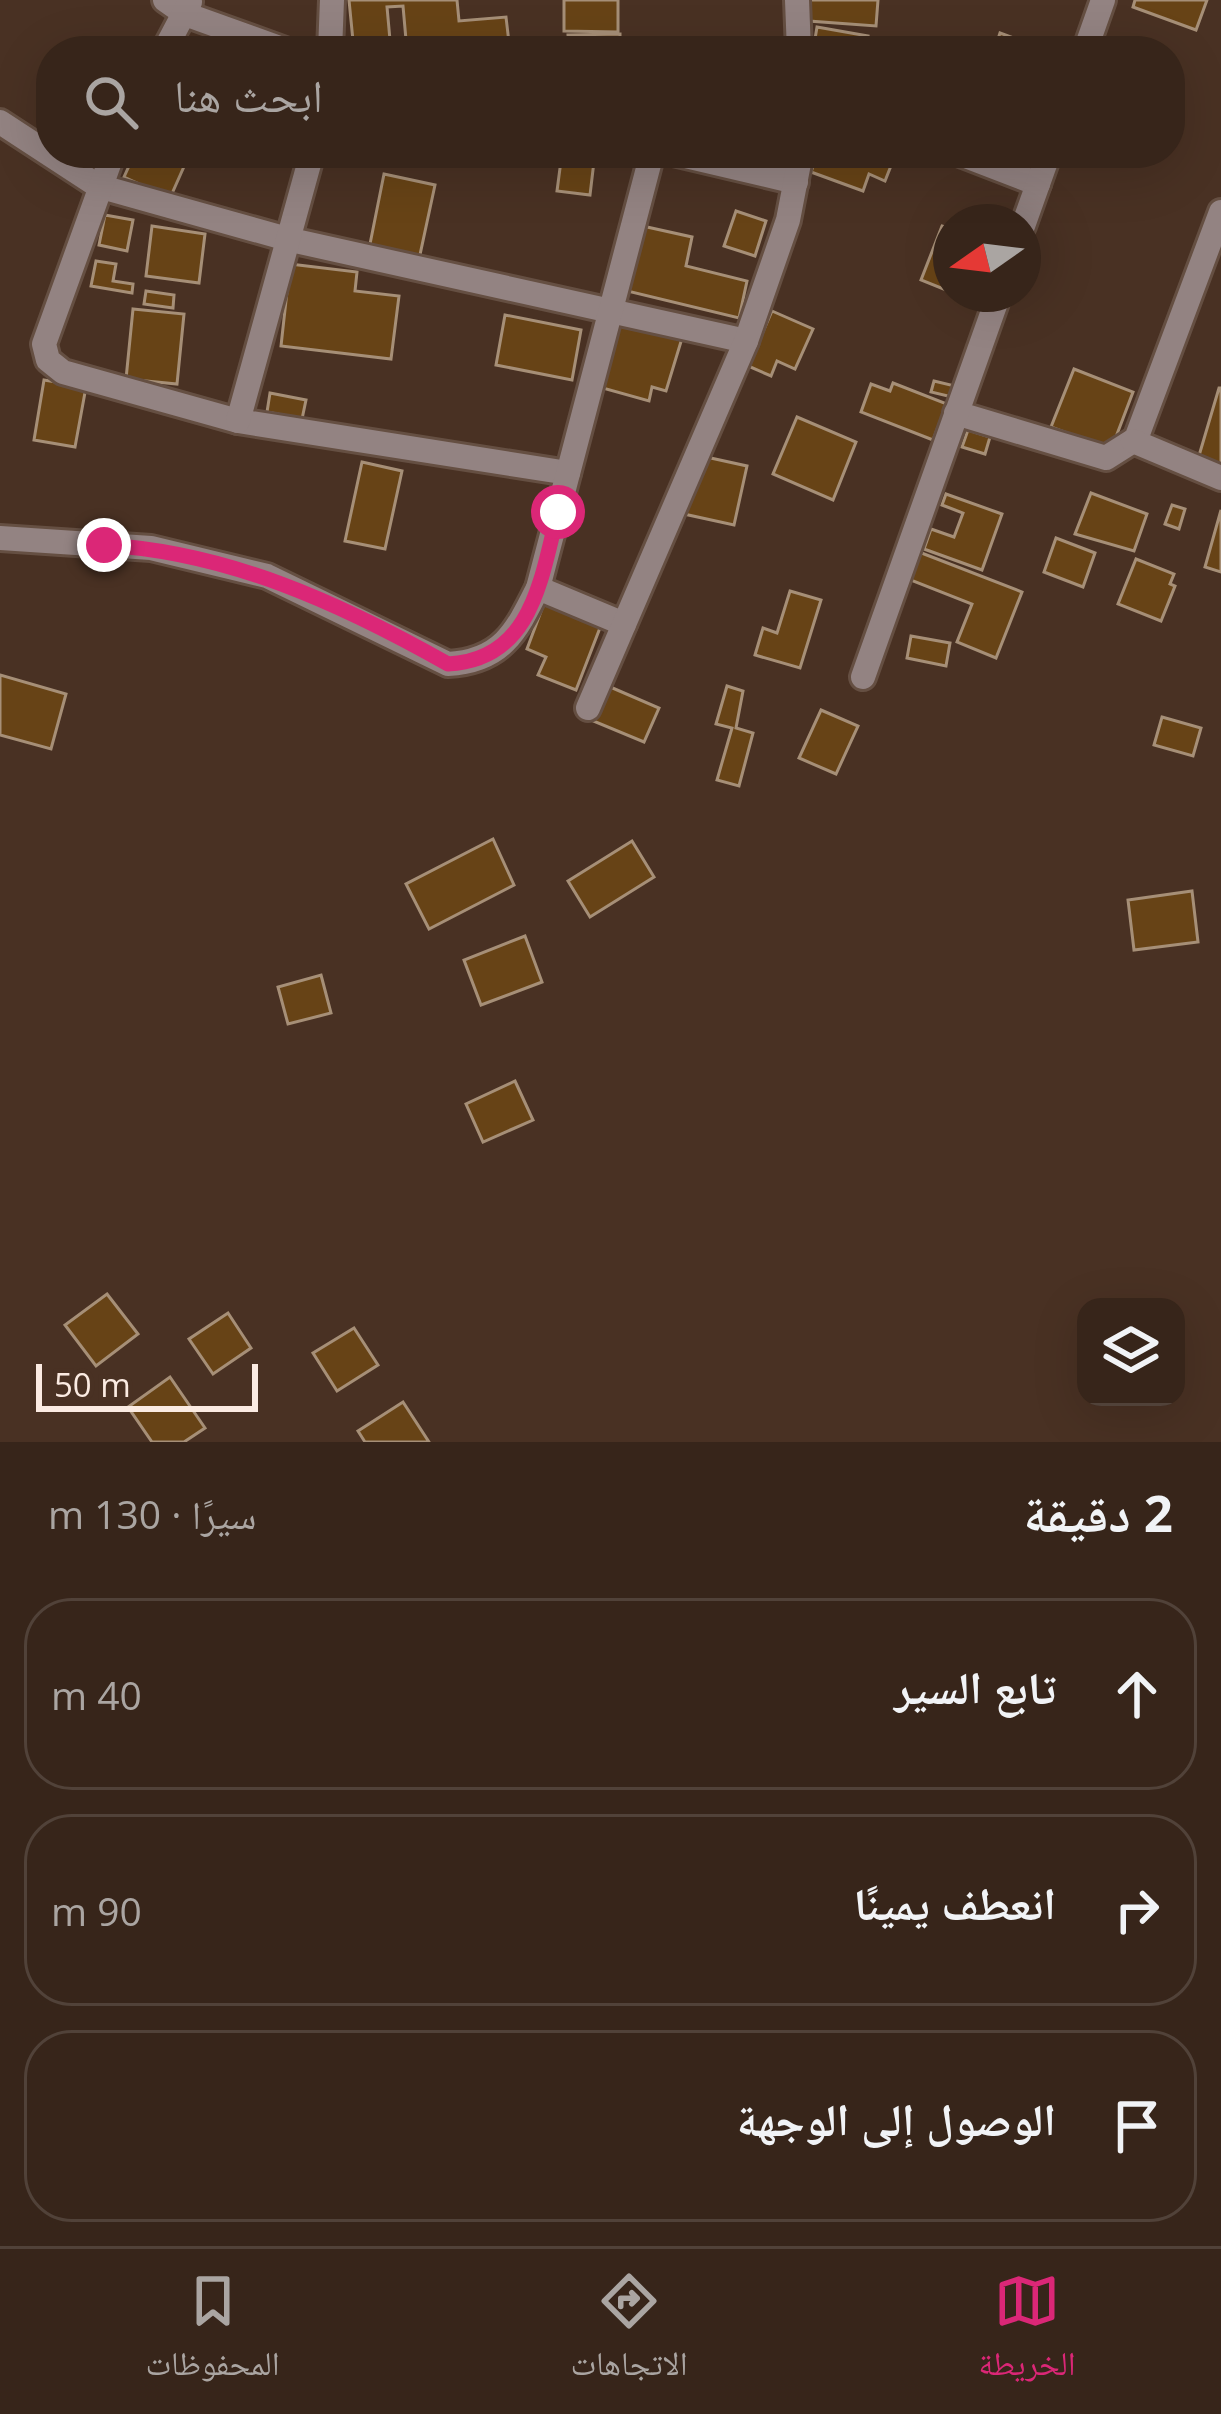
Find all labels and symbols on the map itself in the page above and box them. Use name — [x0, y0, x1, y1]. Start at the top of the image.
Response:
north arrow — [933, 204, 1041, 312]
route start — [531, 485, 585, 539]
route end — [77, 518, 131, 572]
scale bar — [36, 1358, 258, 1411]

